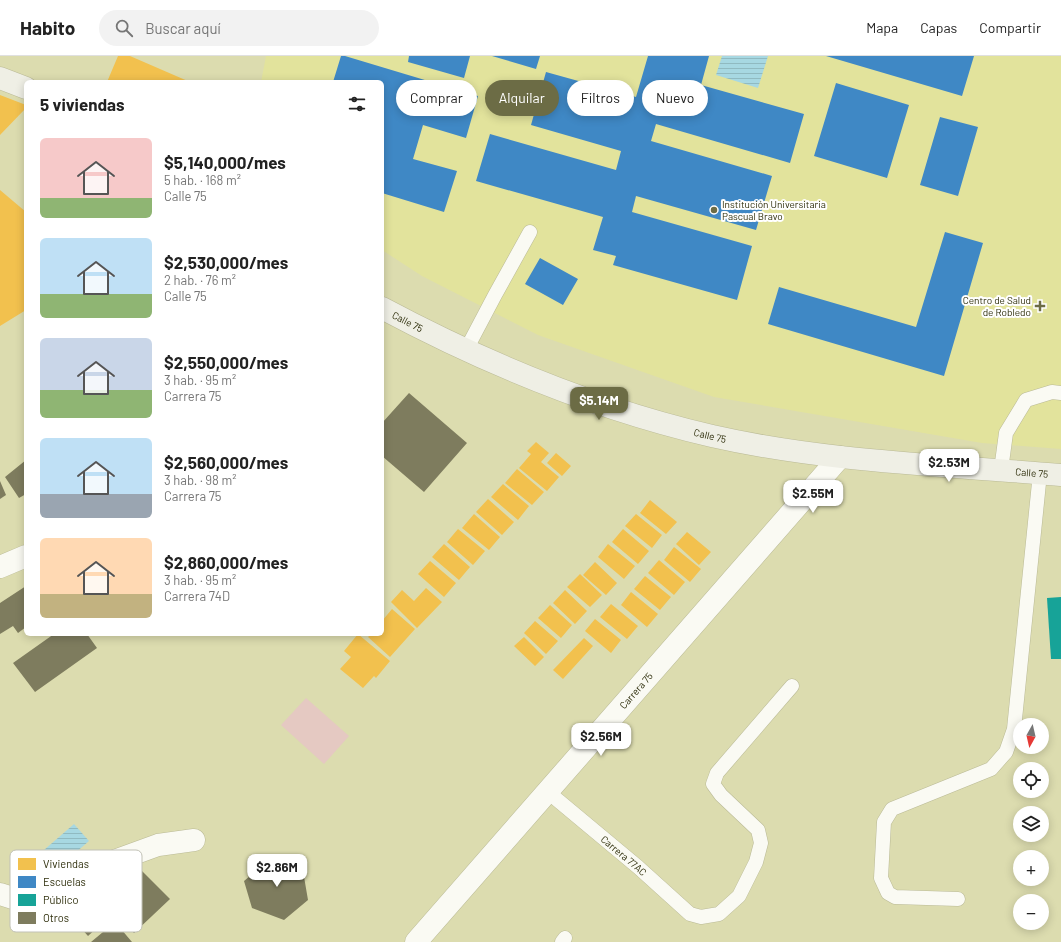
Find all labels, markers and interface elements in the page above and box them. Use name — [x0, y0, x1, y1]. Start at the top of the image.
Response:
search box — [99, 10, 379, 46]
text: Habito — [20, 16, 75, 39]
icon: search — [113, 17, 135, 39]
text: Buscar aquí — [145, 19, 221, 37]
text: Mapa — [866, 19, 898, 36]
text: Capas — [920, 19, 957, 36]
text: Compartir — [979, 19, 1041, 36]
chip: Comprar — [396, 80, 477, 116]
chip: Alquilar — [485, 80, 559, 116]
chip: Filtros — [567, 80, 634, 116]
chip: Nuevo — [642, 80, 708, 116]
icon: filters — [346, 93, 368, 115]
text: 5 viviendas — [40, 94, 125, 114]
text: $5,140,000/mes — [164, 152, 286, 172]
icon: home — [72, 154, 120, 202]
text: 5 hab. · 168 m² — [164, 172, 241, 188]
text: Calle 75 — [164, 188, 207, 204]
place label: Institución Universitaria Pascual Bravo — [722, 198, 826, 222]
marker: Institución Universitaria Pascual Bravo — [709, 205, 719, 215]
text: $2,530,000/mes — [164, 252, 288, 272]
icon: home — [72, 254, 120, 302]
text: 2 hab. · 76 m² — [164, 272, 236, 288]
text: Calle 75 — [164, 288, 207, 304]
place label: Centro de Salud de Robledo — [963, 294, 1031, 318]
marker: Centro de Salud de Robledo — [1034, 300, 1046, 312]
street label: Calle 75 — [390, 309, 425, 334]
text: $2,550,000/mes — [164, 352, 288, 372]
icon: home — [72, 354, 120, 402]
text: 3 hab. · 95 m² — [164, 372, 236, 388]
pin: $5.14M — [566, 387, 632, 421]
text: Carrera 75 — [164, 388, 222, 404]
text: $5.14M — [579, 392, 619, 408]
street label: Calle 75 — [693, 426, 727, 445]
pin: $2.53M — [916, 449, 982, 483]
text: $2,560,000/mes — [164, 452, 288, 472]
icon: home — [72, 454, 120, 502]
text: $2.53M — [928, 454, 970, 470]
street label: Calle 75 — [1015, 465, 1049, 480]
text: 3 hab. · 98 m² — [164, 472, 236, 488]
pin: $2.55M — [780, 480, 846, 514]
text: $2.55M — [792, 485, 834, 501]
text: Carrera 75 — [164, 488, 222, 504]
text: $2,860,000/mes — [164, 552, 288, 572]
icon: home — [72, 554, 120, 602]
text: 3 hab. · 95 m² — [164, 572, 236, 588]
text: Carrera 74D — [164, 588, 230, 604]
street label: Carrera 75 — [617, 670, 655, 711]
north arrow — [1013, 718, 1049, 754]
map controls — [1013, 718, 1049, 930]
pin: $2.56M — [568, 723, 634, 757]
text: $2.56M — [580, 728, 622, 744]
button: locate — [1013, 762, 1049, 798]
button: layers — [1013, 806, 1049, 842]
street label: Carrera 77AC — [599, 833, 649, 878]
legend — [10, 850, 142, 932]
button: + — [1013, 850, 1049, 886]
pin: $2.86M — [244, 854, 310, 888]
text: Viviendas — [43, 857, 89, 870]
text: $2.86M — [256, 859, 298, 875]
text: Escuelas — [43, 875, 86, 888]
text: Público — [43, 893, 78, 906]
button: − — [1013, 894, 1049, 930]
text: Otros — [43, 911, 69, 924]

